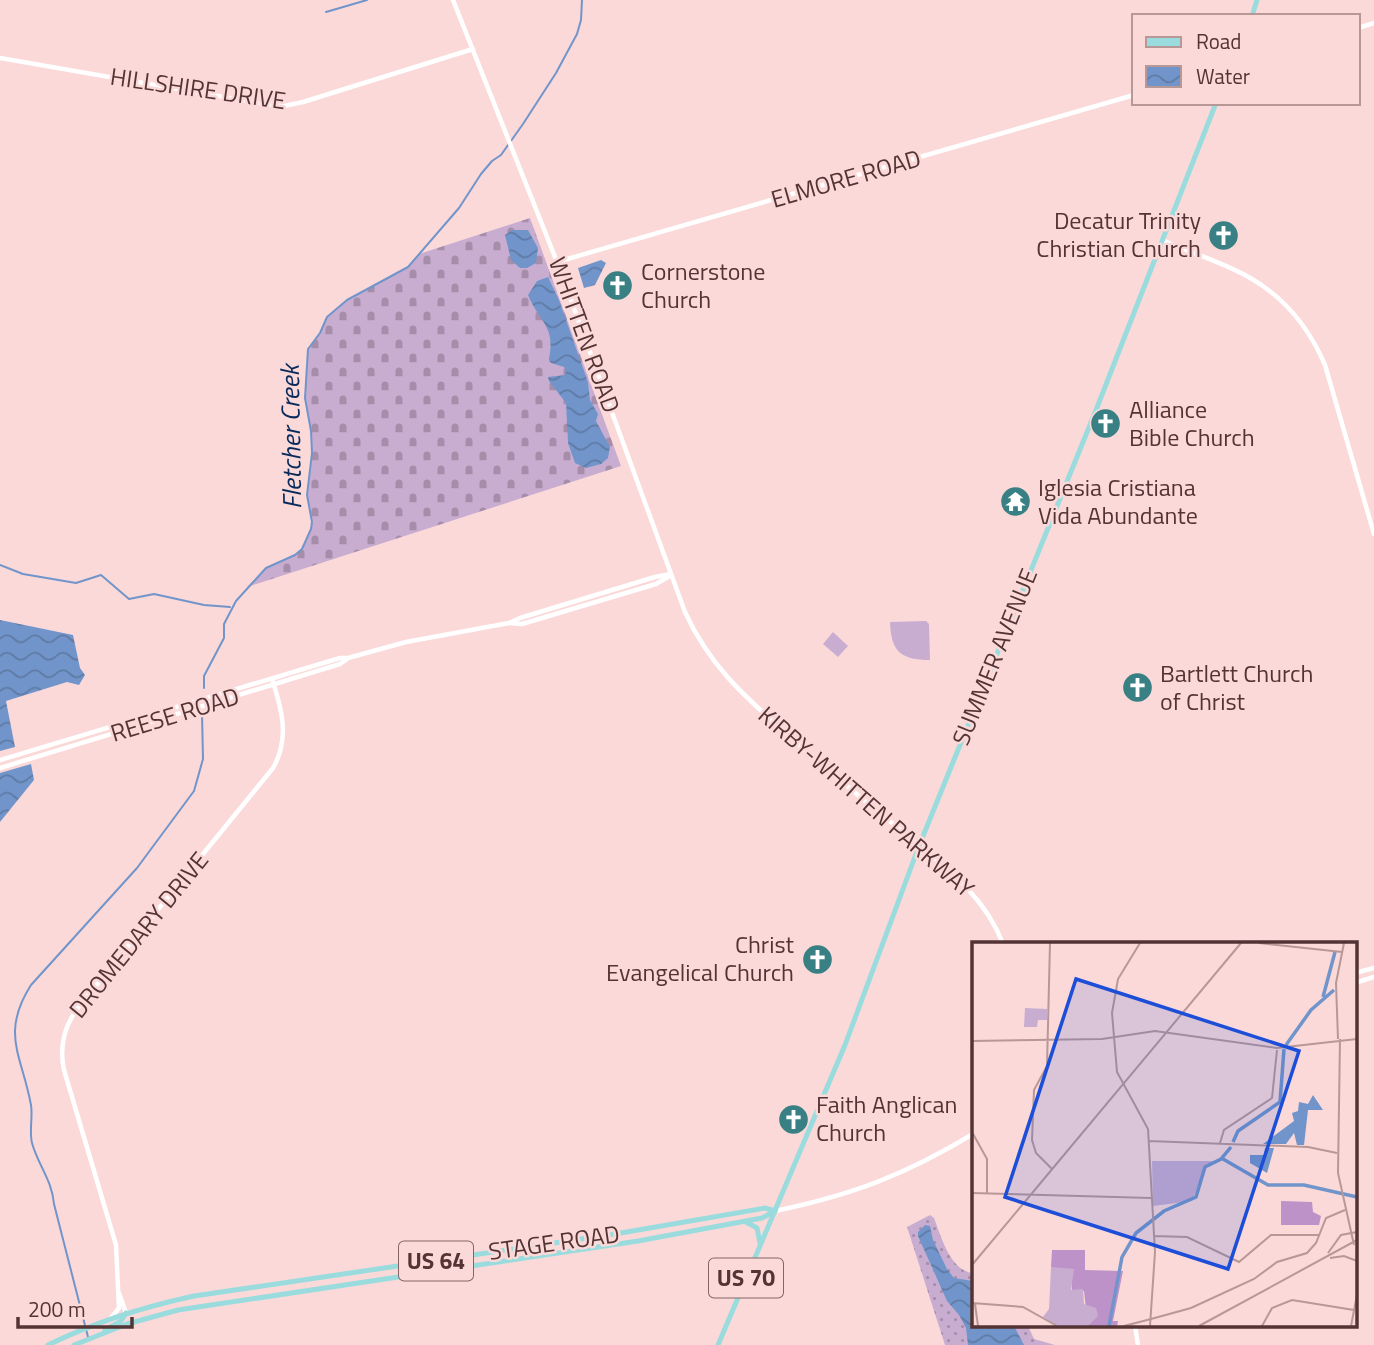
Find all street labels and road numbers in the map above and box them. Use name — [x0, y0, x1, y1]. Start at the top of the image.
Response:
street label: HILLSHIRE DRIVE — [108, 58, 288, 118]
street label: ELMORE ROAD — [767, 139, 925, 217]
street label: WHITTEN ROAD — [540, 252, 630, 418]
street label: SUMMER AVENUE — [942, 563, 1046, 751]
street label: REESE ROAD — [106, 677, 244, 751]
street label: KIRBY-WHITTEN PARKWAY — [751, 697, 983, 905]
street label: DROMEDARY DRIVE — [60, 843, 217, 1025]
street label: STAGE ROAD — [486, 1215, 622, 1269]
road number: US 64 — [399, 1242, 473, 1280]
road number: US 70 — [709, 1259, 783, 1298]

